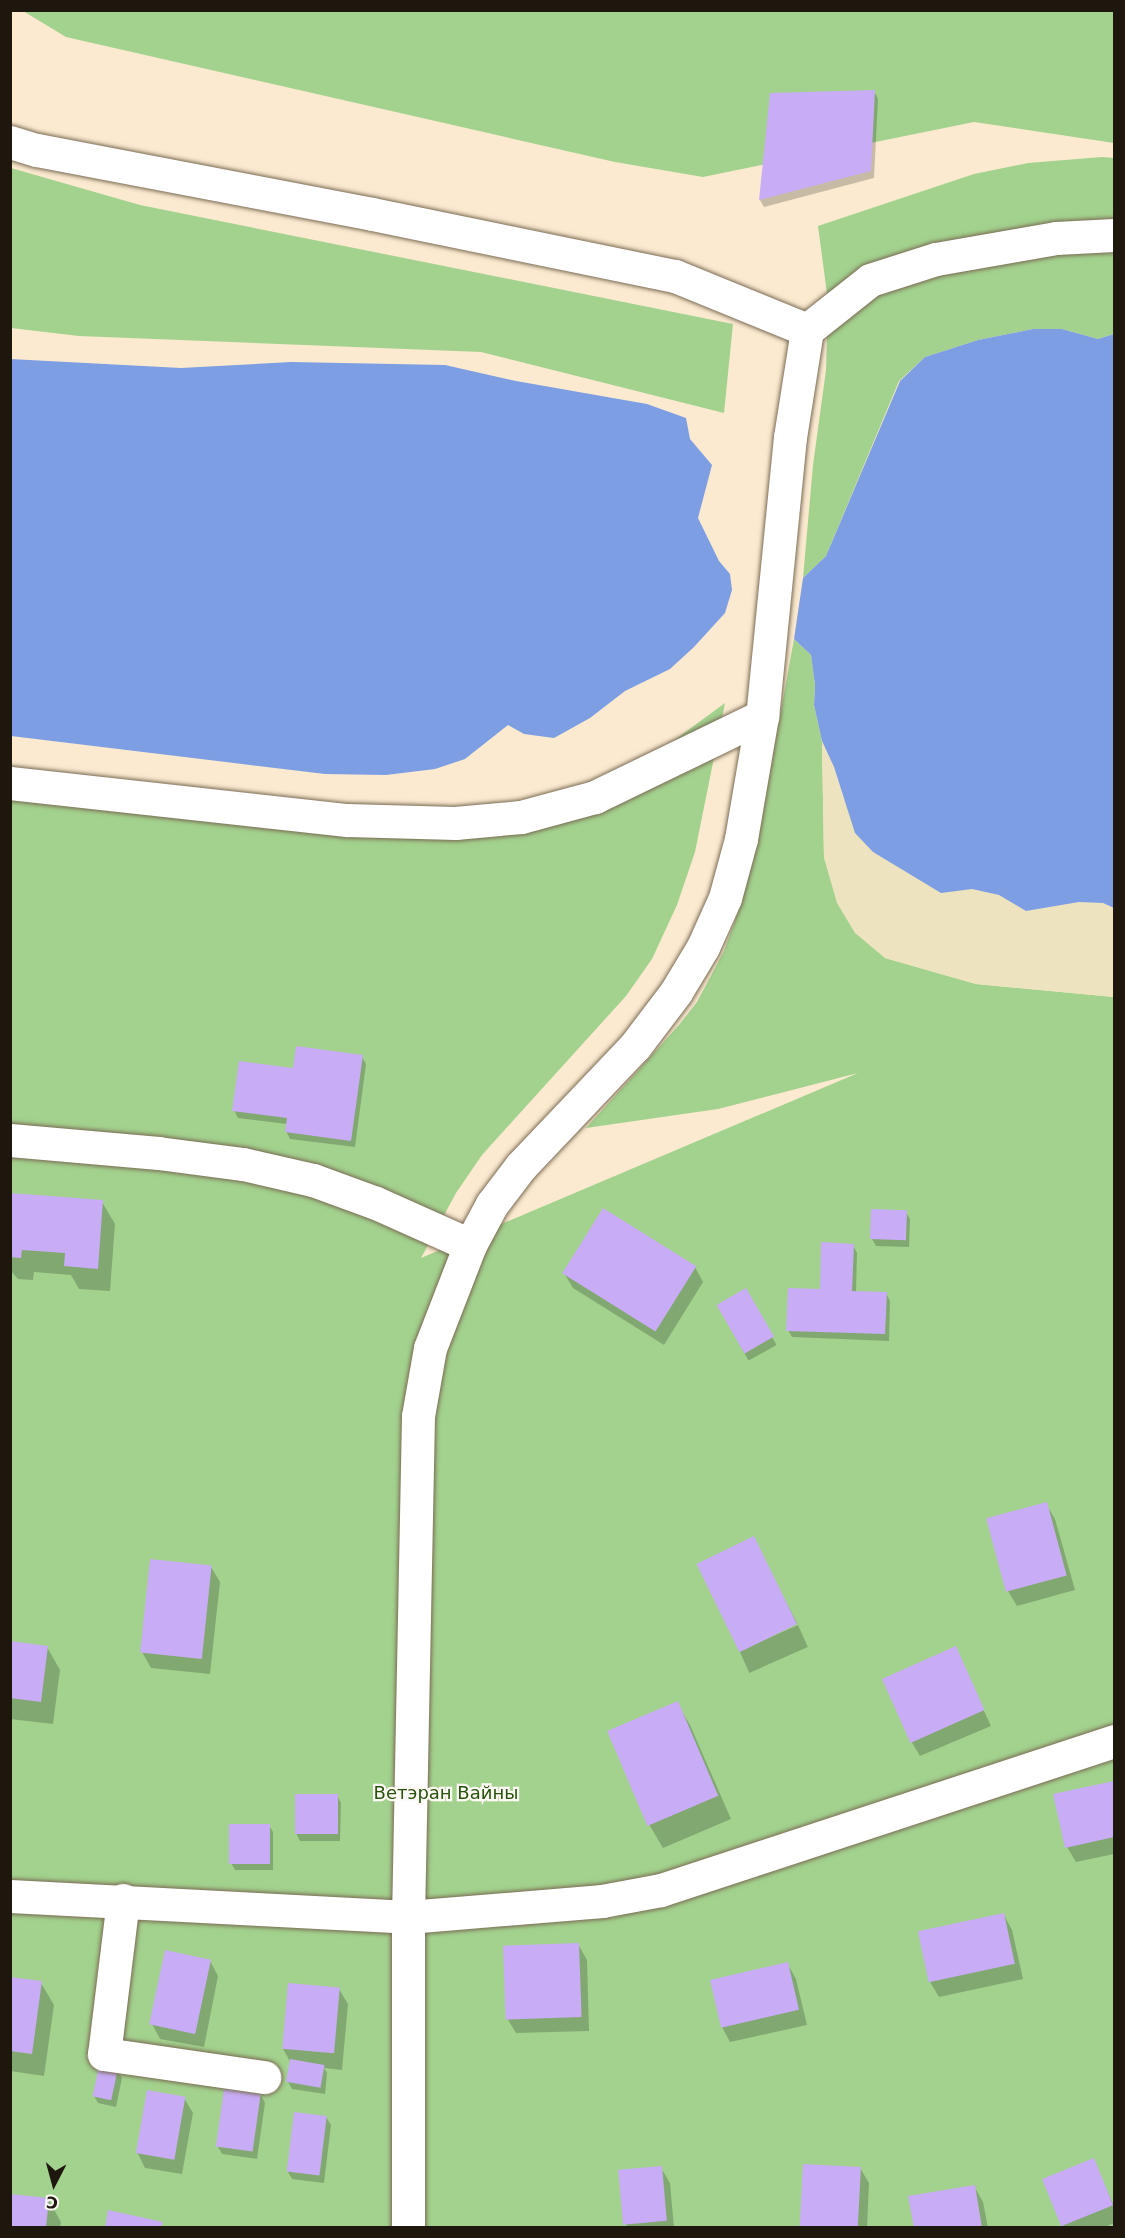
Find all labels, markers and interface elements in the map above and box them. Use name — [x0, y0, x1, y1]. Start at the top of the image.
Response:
park label: Ветэран Вайны — [374, 1782, 518, 1804]
north arrow — [24, 2154, 84, 2214]
text: С — [45, 2192, 59, 2212]

